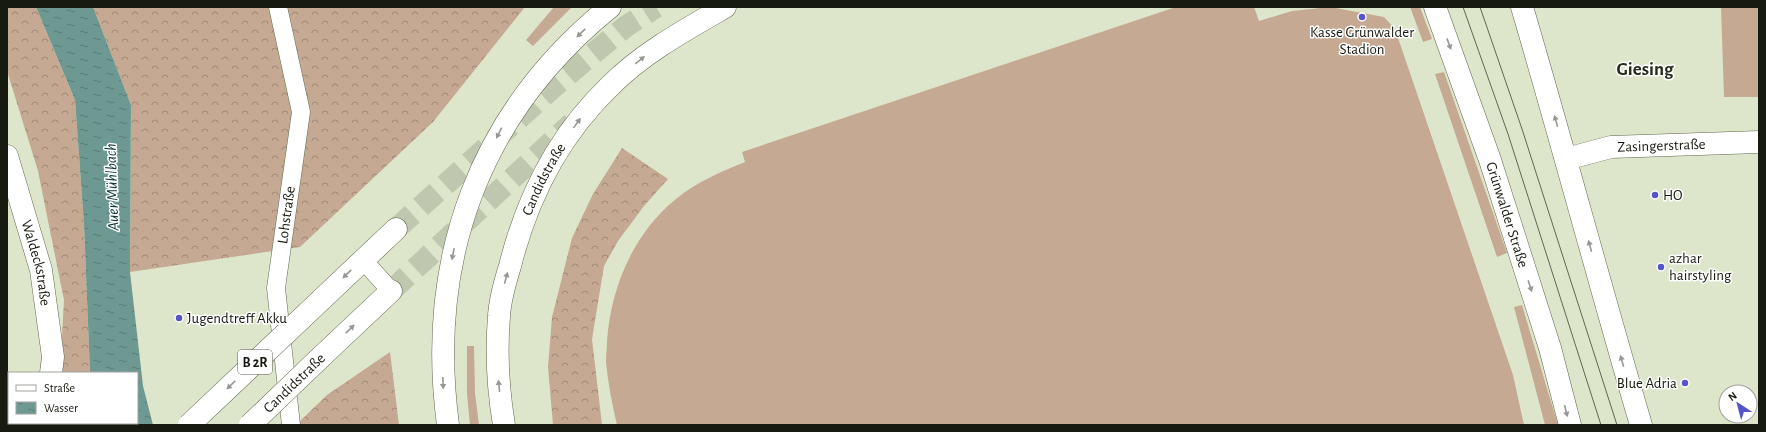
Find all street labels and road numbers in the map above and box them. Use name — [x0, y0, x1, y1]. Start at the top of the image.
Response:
street label: Zasingerstraße — [1617, 137, 1706, 155]
street label: Candidstraße — [520, 141, 569, 218]
street label: Grünwalder Straße — [1483, 160, 1531, 270]
street label: Lohstraße — [275, 185, 298, 245]
street label: Waldeckstraße — [19, 218, 53, 307]
road number: B 2R — [238, 350, 272, 374]
street label: Candidstraße — [261, 350, 328, 416]

